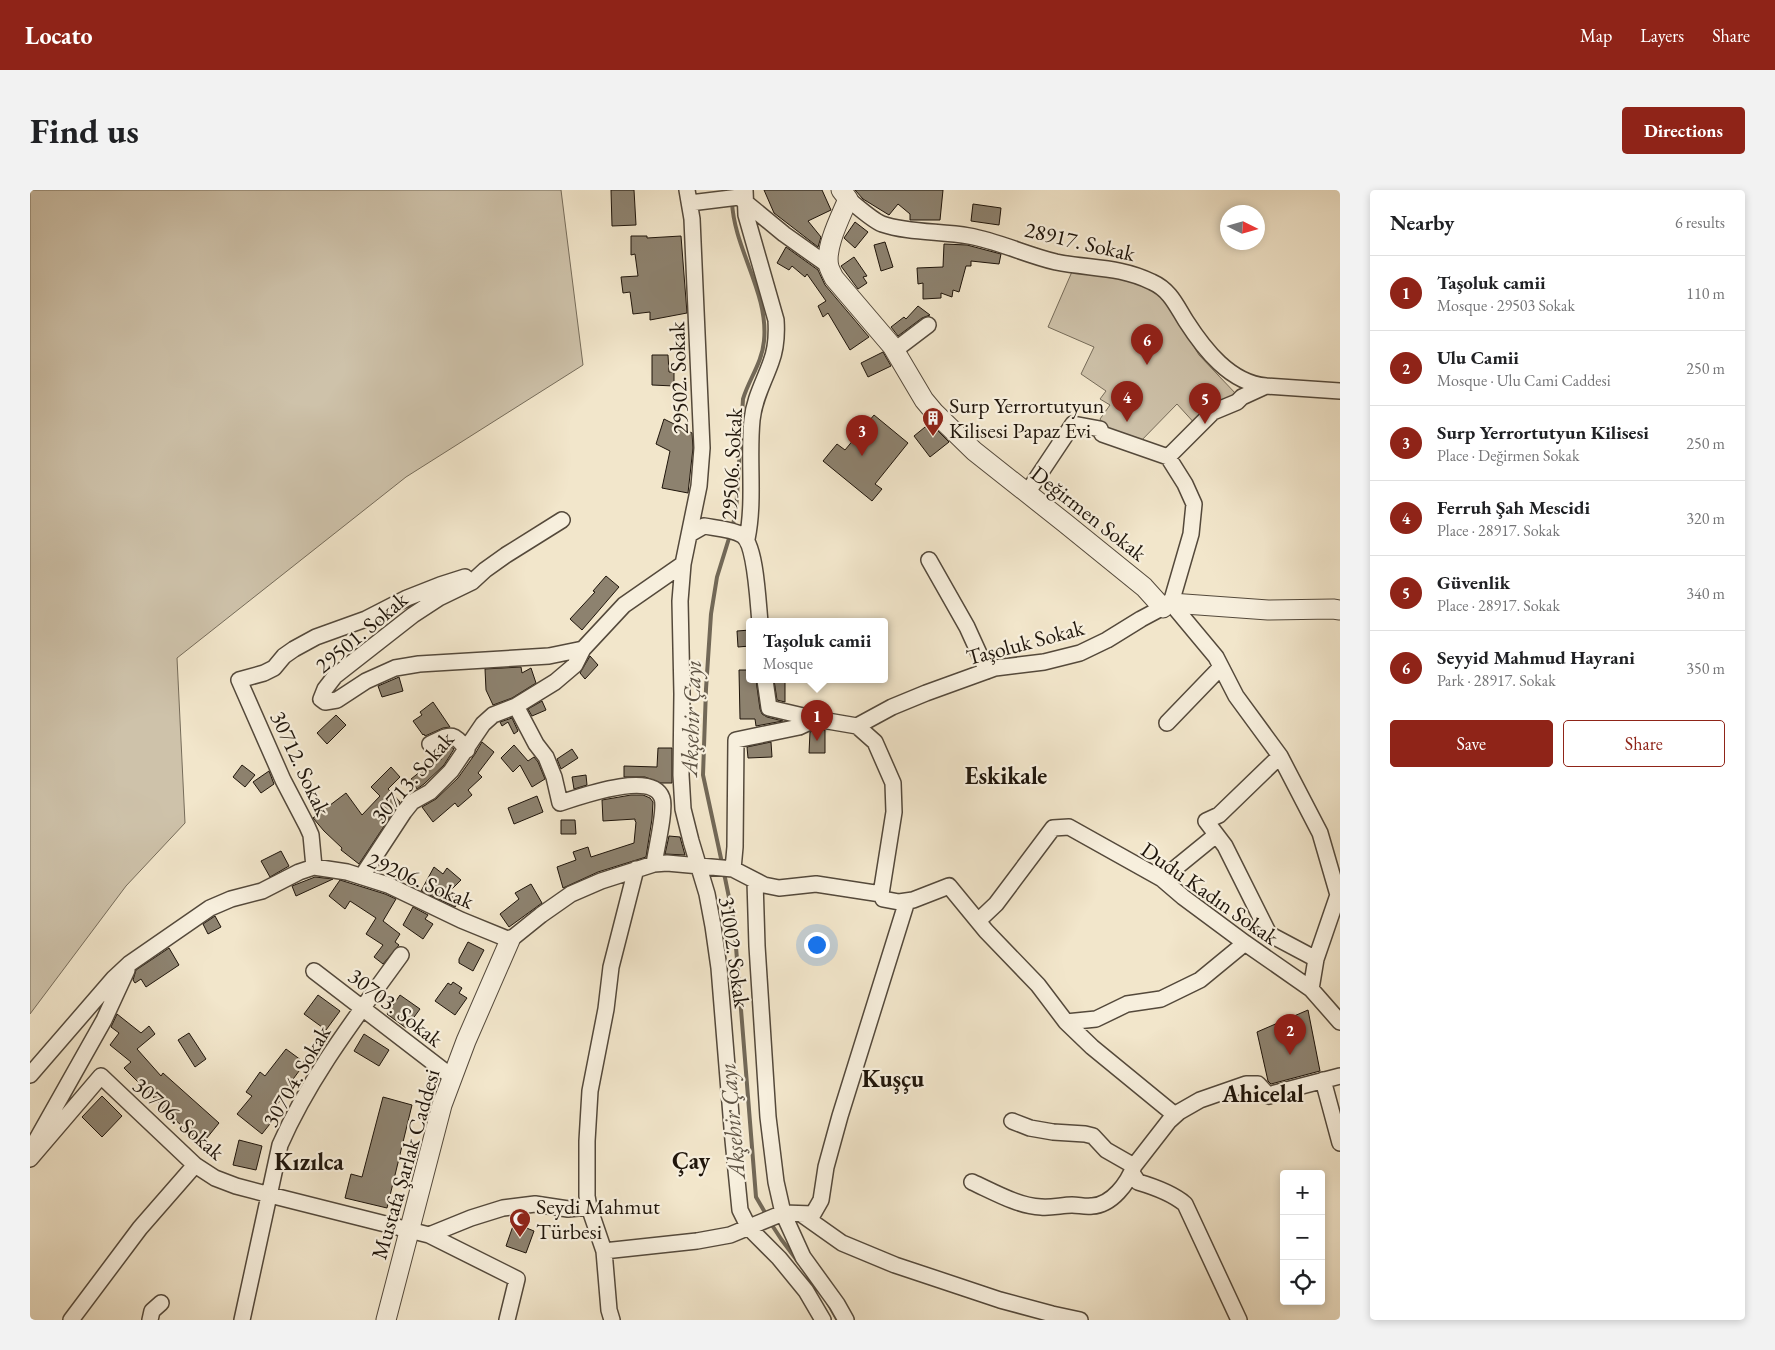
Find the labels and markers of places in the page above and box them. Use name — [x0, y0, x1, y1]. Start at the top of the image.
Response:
pin: 6 — [1131, 324, 1163, 365]
pin: 4 — [1111, 381, 1143, 422]
pin: 5 — [1189, 383, 1221, 424]
place label: Surp Yerrortutyun Kilisesi Papaz Evi — [949, 391, 1105, 445]
building icon: Surp Yerrortutyun Kilisesi Papaz Evi — [921, 406, 945, 437]
pin: 3 — [846, 415, 878, 456]
pin: 1 — [801, 700, 833, 741]
pin: 2 — [1274, 1014, 1306, 1055]
place label: Seydi Mahmut Türbesi — [536, 1192, 660, 1246]
mosque icon: Seydi Mahmut Türbesi — [508, 1207, 532, 1238]

